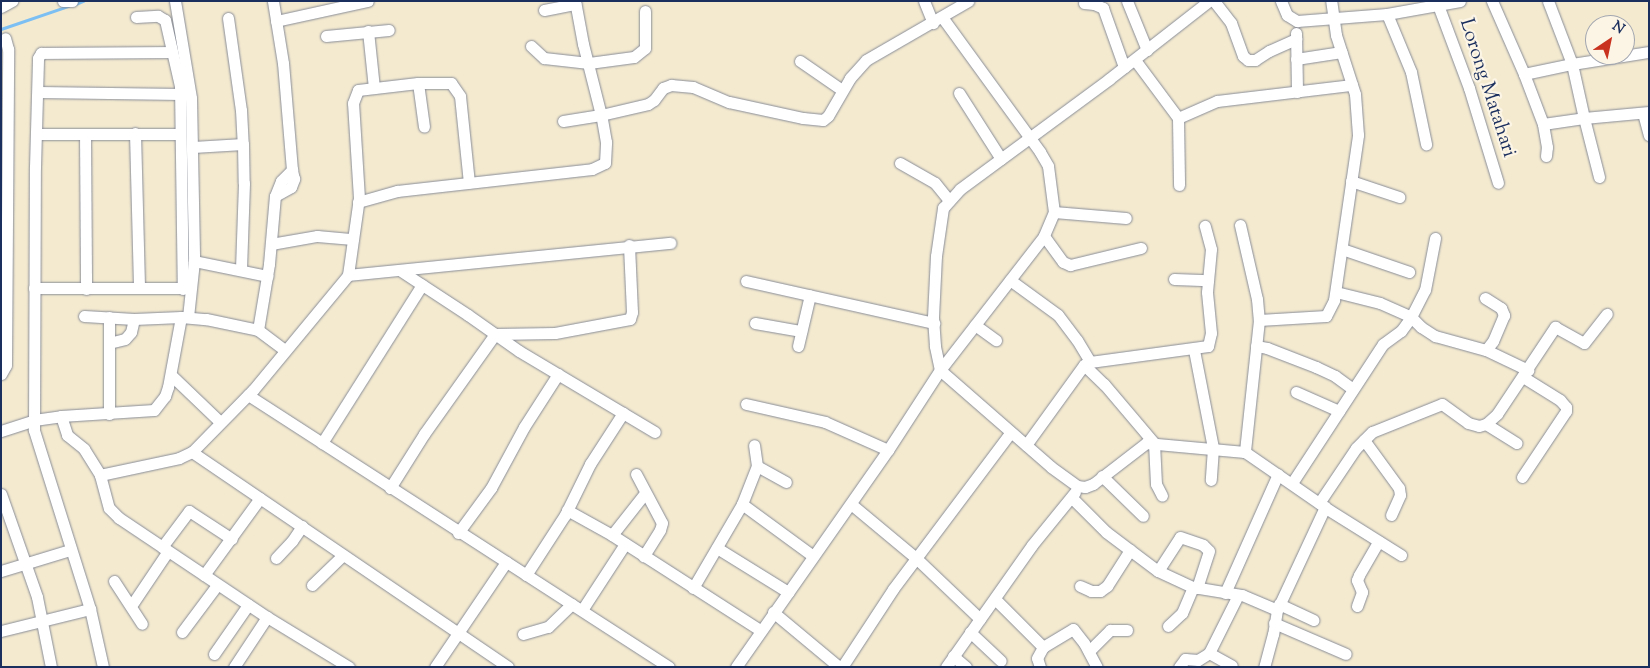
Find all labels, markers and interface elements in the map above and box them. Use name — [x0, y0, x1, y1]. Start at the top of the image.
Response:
north arrow — [1585, 15, 1635, 65]
street label: Lorong Matahari — [1453, 16, 1521, 160]
text: N — [1608, 17, 1628, 40]

